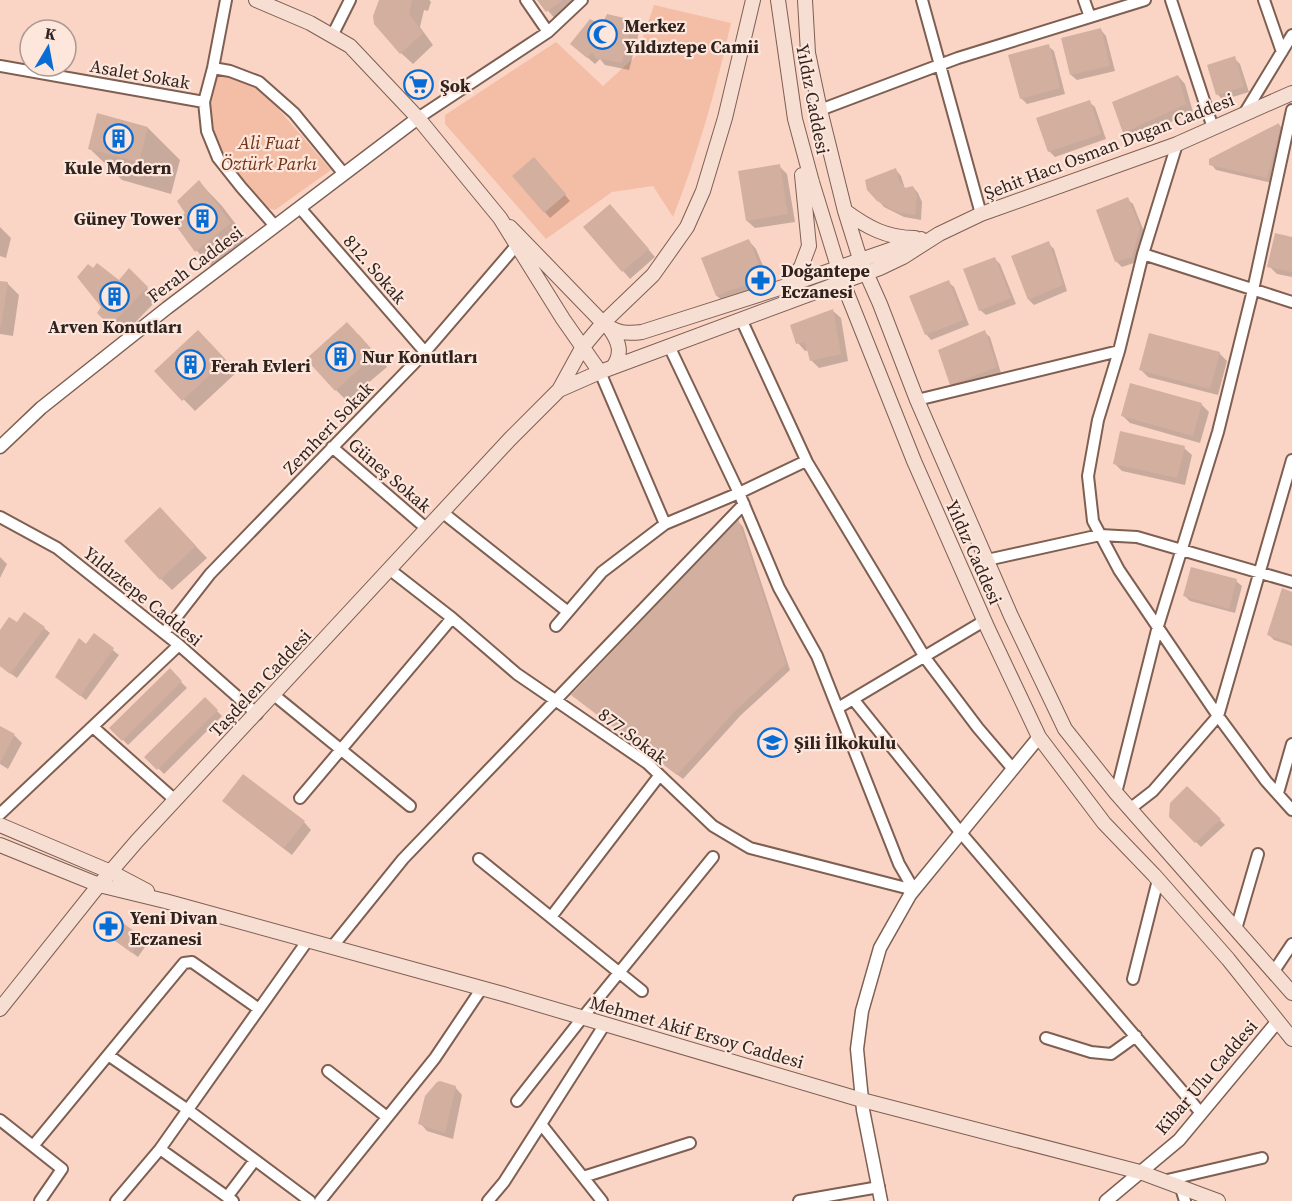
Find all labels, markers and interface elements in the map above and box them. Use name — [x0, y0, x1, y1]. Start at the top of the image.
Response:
place label: Merkez Yıldıztepe Camii — [624, 13, 759, 59]
north arrow — [18, 18, 78, 78]
mosque icon: Merkez Yıldıztepe Camii — [587, 19, 619, 51]
text: K — [43, 21, 59, 45]
street label: Yıldız Caddesi — [790, 42, 836, 156]
street label: Asalet Sokak — [88, 53, 192, 95]
supermarket icon: Şok — [403, 69, 435, 101]
place label: Şok — [440, 73, 471, 98]
street label: Şehit Hacı Osman Dugan Caddesi — [980, 87, 1238, 205]
building icon: Kule Modern — [102, 122, 134, 154]
park label: Ali Fuat Öztürk Parkı — [221, 130, 317, 176]
place label: Kule Modern — [64, 155, 172, 180]
building icon: Güney Tower — [187, 202, 219, 234]
place label: Güney Tower — [74, 206, 183, 231]
street label: Ferah Caddesi — [142, 220, 248, 308]
street label: 812. Sokak — [338, 229, 412, 309]
place label: Doğantepe Eczanesi — [781, 258, 870, 304]
pharmacy icon: Doğantepe Eczanesi — [744, 264, 776, 296]
building icon: Arven Konutları — [99, 281, 131, 313]
place label: Arven Konutları — [48, 314, 182, 339]
building icon: Nur Konutları — [325, 340, 357, 372]
place label: Nur Konutları — [362, 344, 478, 369]
building icon: Ferah Evleri — [174, 349, 206, 381]
place label: Ferah Evleri — [211, 353, 311, 378]
street label: Zemheri Sokak — [277, 376, 379, 480]
street label: Güneş Sokak — [343, 432, 437, 518]
street label: Yıldız Caddesi — [940, 496, 1008, 608]
street label: Yıldıztepe Caddesi — [78, 540, 208, 652]
street label: Taşdelen Caddesi — [203, 624, 317, 742]
street label: 877.Sokak — [593, 702, 673, 770]
school or university icon: Şili İlkokulu — [757, 726, 789, 758]
place label: Şili İlkokulu — [794, 730, 896, 755]
place label: Yeni Divan Eczanesi — [130, 905, 218, 951]
pharmacy icon: Yeni Divan Eczanesi — [93, 911, 125, 943]
street label: Mehmet Akif Ersoy Caddesi — [587, 989, 807, 1075]
street label: Kibar Ulu Caddesi — [1149, 1014, 1263, 1140]

